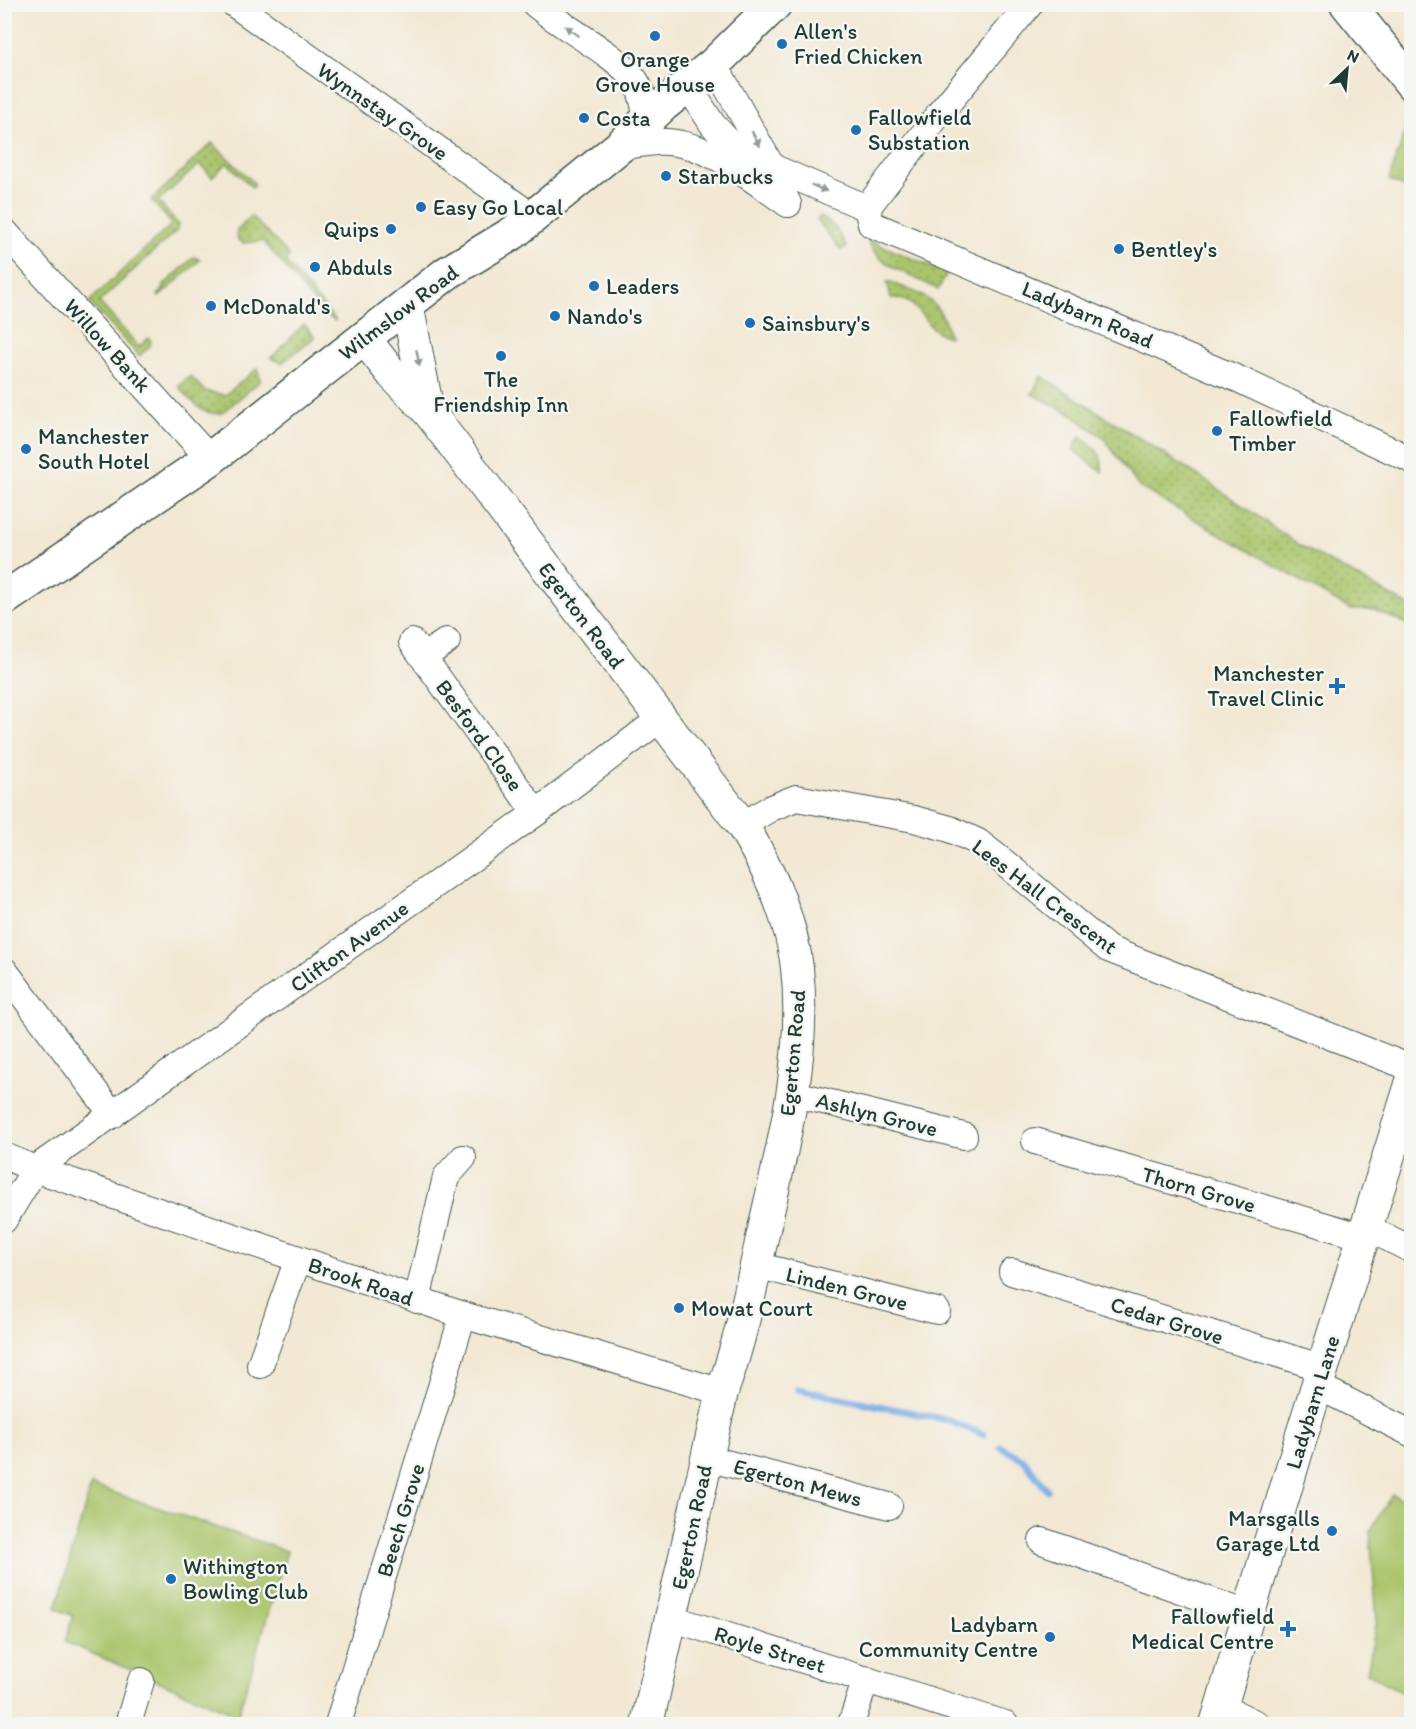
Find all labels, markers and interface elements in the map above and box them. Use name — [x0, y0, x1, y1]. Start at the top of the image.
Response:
place label: Allen's Fried Chicken — [794, 18, 923, 70]
one-way arrow — [565, 25, 581, 37]
marker: Orange Grove House — [648, 29, 662, 43]
marker: Allen's Fried Chicken — [775, 37, 789, 51]
north arrow — [1317, 39, 1377, 99]
text: N — [1344, 45, 1362, 67]
place label: Orange Grove House — [595, 46, 715, 98]
street label: Wynnstay Grove — [312, 56, 453, 167]
place label: Fallowfield Substation — [868, 104, 971, 156]
place label: Costa — [596, 105, 650, 132]
marker: Costa — [577, 111, 591, 125]
marker: Fallowfield Substation — [849, 123, 863, 137]
one-way arrow — [751, 131, 761, 148]
place label: Starbucks — [678, 163, 773, 190]
marker: Starbucks — [659, 169, 673, 183]
one-way arrow — [810, 184, 828, 193]
place label: Easy Go Local — [433, 194, 563, 221]
marker: Easy Go Local — [414, 200, 428, 214]
place label: Quips — [324, 216, 379, 243]
marker: Quips — [384, 222, 398, 236]
place label: Bentley's — [1131, 236, 1217, 263]
marker: Bentley's — [1112, 242, 1126, 256]
place label: Abduls — [327, 254, 392, 281]
street label: Wilmslow Road — [333, 258, 464, 366]
marker: Abduls — [308, 260, 322, 274]
place label: Leaders — [606, 273, 679, 300]
street label: Ladybarn Road — [1018, 275, 1158, 354]
marker: Leaders — [587, 279, 601, 293]
street label: Willow Bank — [58, 293, 157, 398]
place label: McDonald's — [223, 293, 331, 320]
marker: McDonald's — [204, 299, 218, 313]
place label: Nando's — [567, 303, 643, 330]
marker: Nando's — [548, 309, 562, 323]
place label: Sainsbury's — [762, 310, 870, 337]
marker: Sainsbury's — [743, 316, 757, 330]
one-way arrow — [414, 348, 423, 367]
marker: The Friendship Inn — [494, 349, 508, 363]
place label: The Friendship Inn — [433, 366, 569, 418]
place label: Fallowfield Timber — [1229, 405, 1332, 457]
place label: Manchester South Hotel — [38, 423, 150, 475]
marker: Fallowfield Timber — [1210, 424, 1224, 438]
marker: Manchester South Hotel — [19, 442, 33, 456]
street label: Egerton Road — [533, 557, 631, 674]
place label: Manchester Travel Clinic — [1208, 660, 1324, 712]
street label: Besford Close — [430, 674, 529, 797]
marker: Manchester Travel Clinic — [1328, 677, 1346, 695]
street label: Lees Hall Crescent — [967, 833, 1123, 960]
street label: Clifton Avenue — [285, 894, 414, 998]
street label: Egerton Road — [774, 989, 811, 1117]
street label: Ashlyn Grove — [813, 1086, 940, 1143]
street label: Thorn Grove — [1139, 1160, 1259, 1219]
street label: Brook Road — [305, 1251, 417, 1312]
street label: Linden Grove — [783, 1260, 911, 1317]
street label: Cedar Grove — [1107, 1291, 1227, 1350]
place label: Mowat Court — [691, 1295, 813, 1322]
marker: Mowat Court — [672, 1301, 686, 1315]
street label: Ladybarn Lane — [1279, 1332, 1346, 1472]
street label: Egerton Mews — [731, 1452, 865, 1513]
street label: Beech Grove — [370, 1460, 431, 1580]
street label: Egerton Road — [665, 1462, 718, 1592]
place label: Marsgalls Garage Ltd — [1216, 1505, 1320, 1557]
marker: Marsgalls Garage Ltd — [1325, 1524, 1339, 1538]
place label: Withington Bowling Club — [183, 1553, 308, 1605]
marker: Withington Bowling Club — [164, 1572, 178, 1586]
place label: Fallowfield Medical Centre — [1131, 1603, 1274, 1655]
place label: Ladybarn Community Centre — [859, 1611, 1038, 1663]
street label: Royle Street — [711, 1620, 829, 1679]
marker: Fallowfield Medical Centre — [1279, 1620, 1297, 1638]
marker: Ladybarn Community Centre — [1043, 1630, 1057, 1644]

